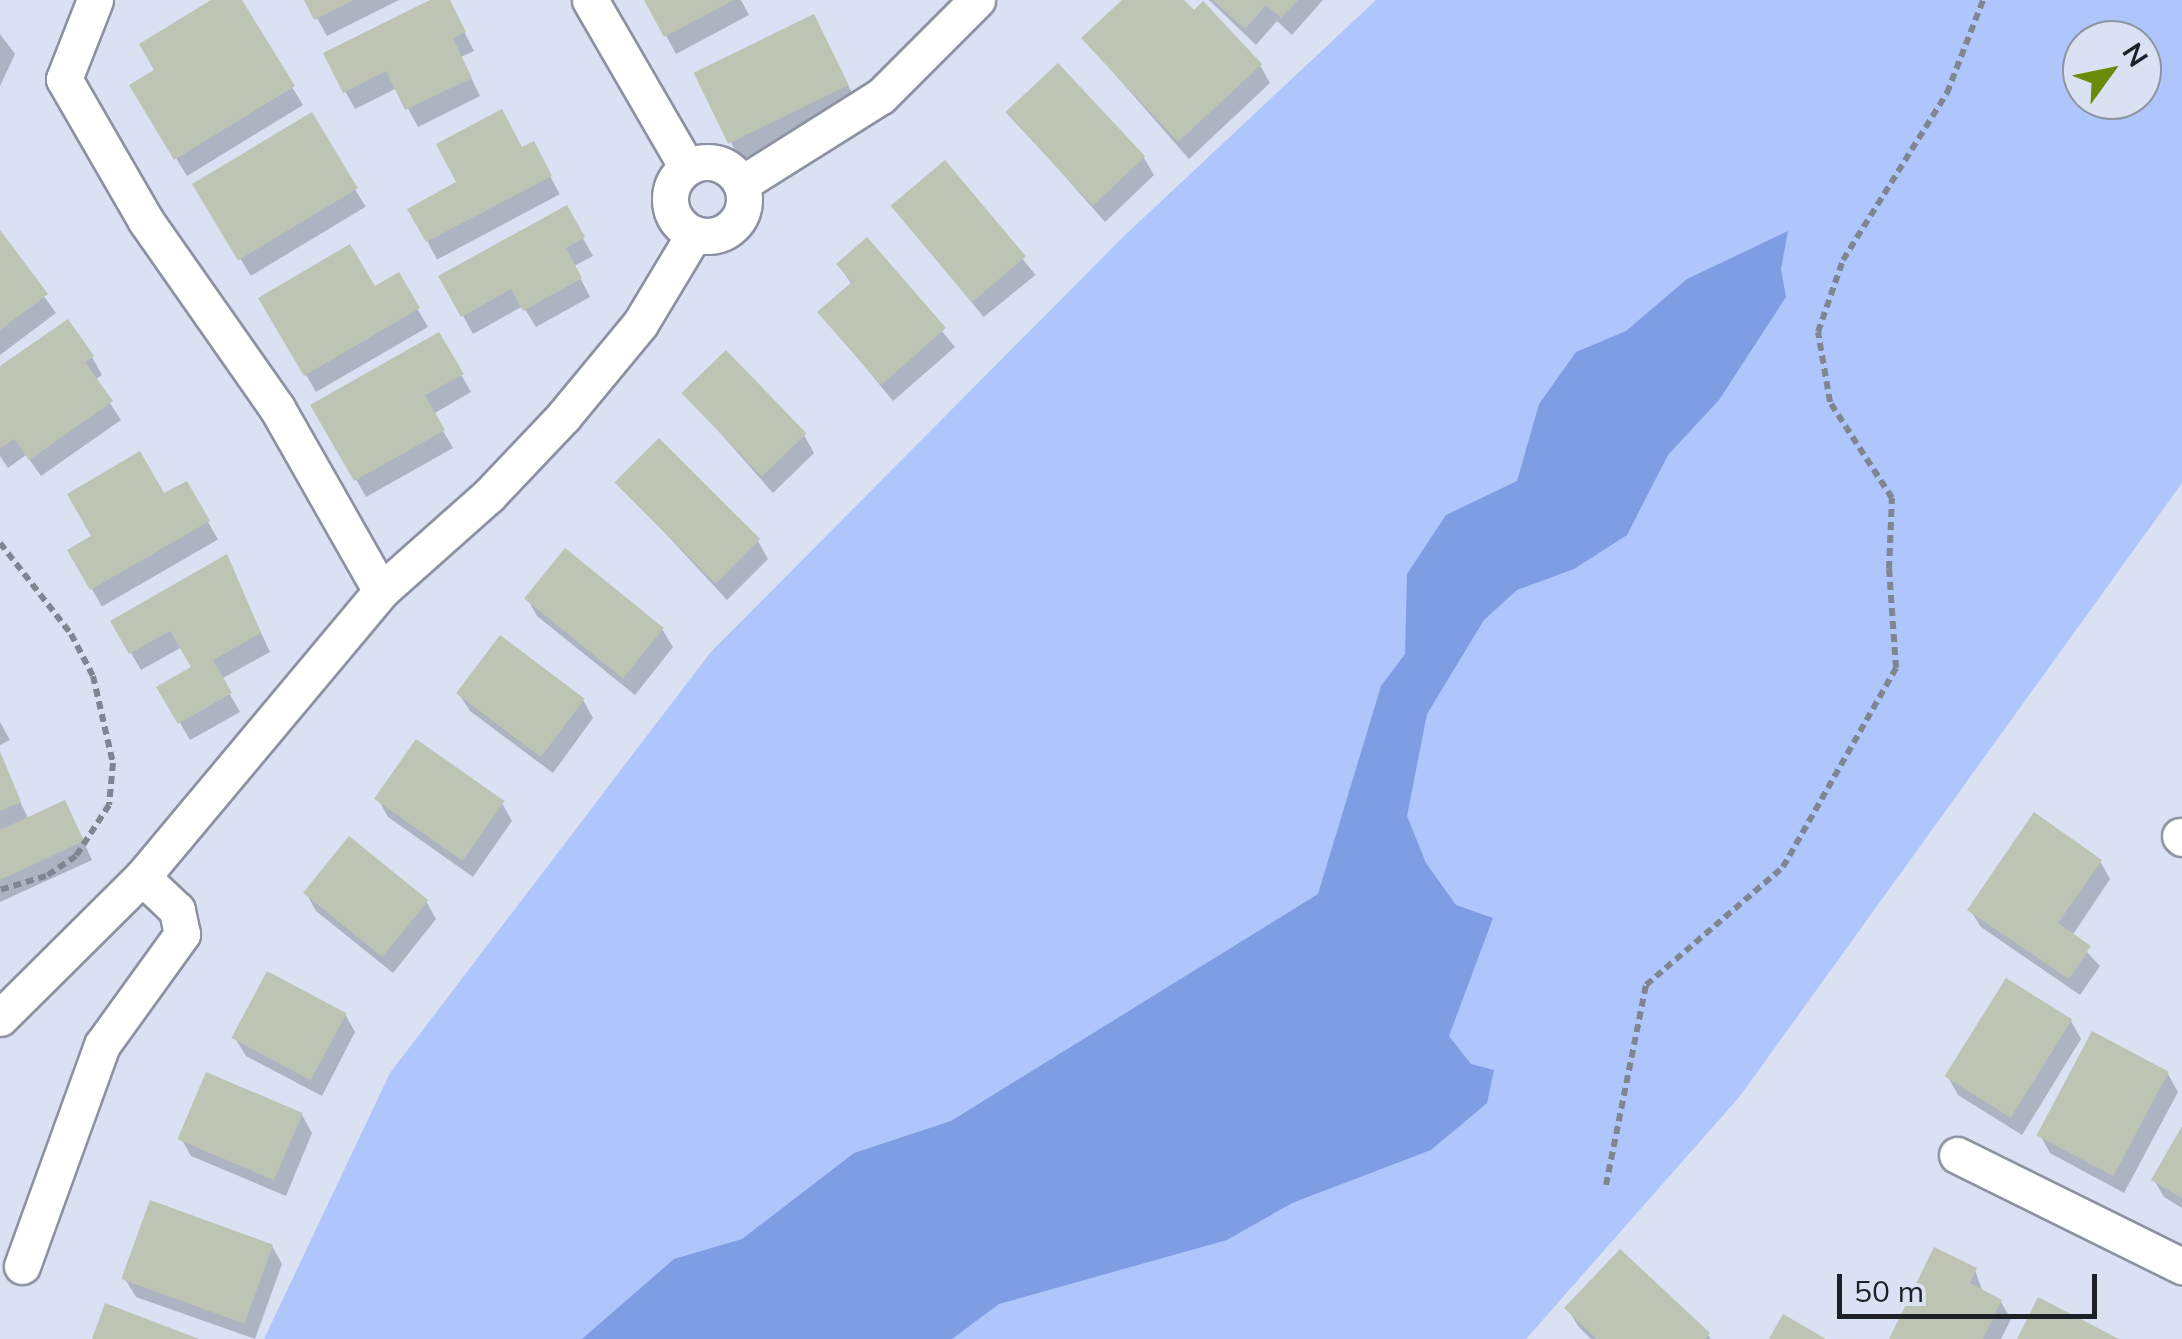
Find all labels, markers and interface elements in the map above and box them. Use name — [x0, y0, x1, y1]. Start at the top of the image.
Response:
north arrow — [2062, 20, 2162, 120]
text: N — [2115, 36, 2156, 73]
scale bar — [1842, 1254, 2102, 1316]
text: 50 m — [1854, 1272, 1924, 1310]

